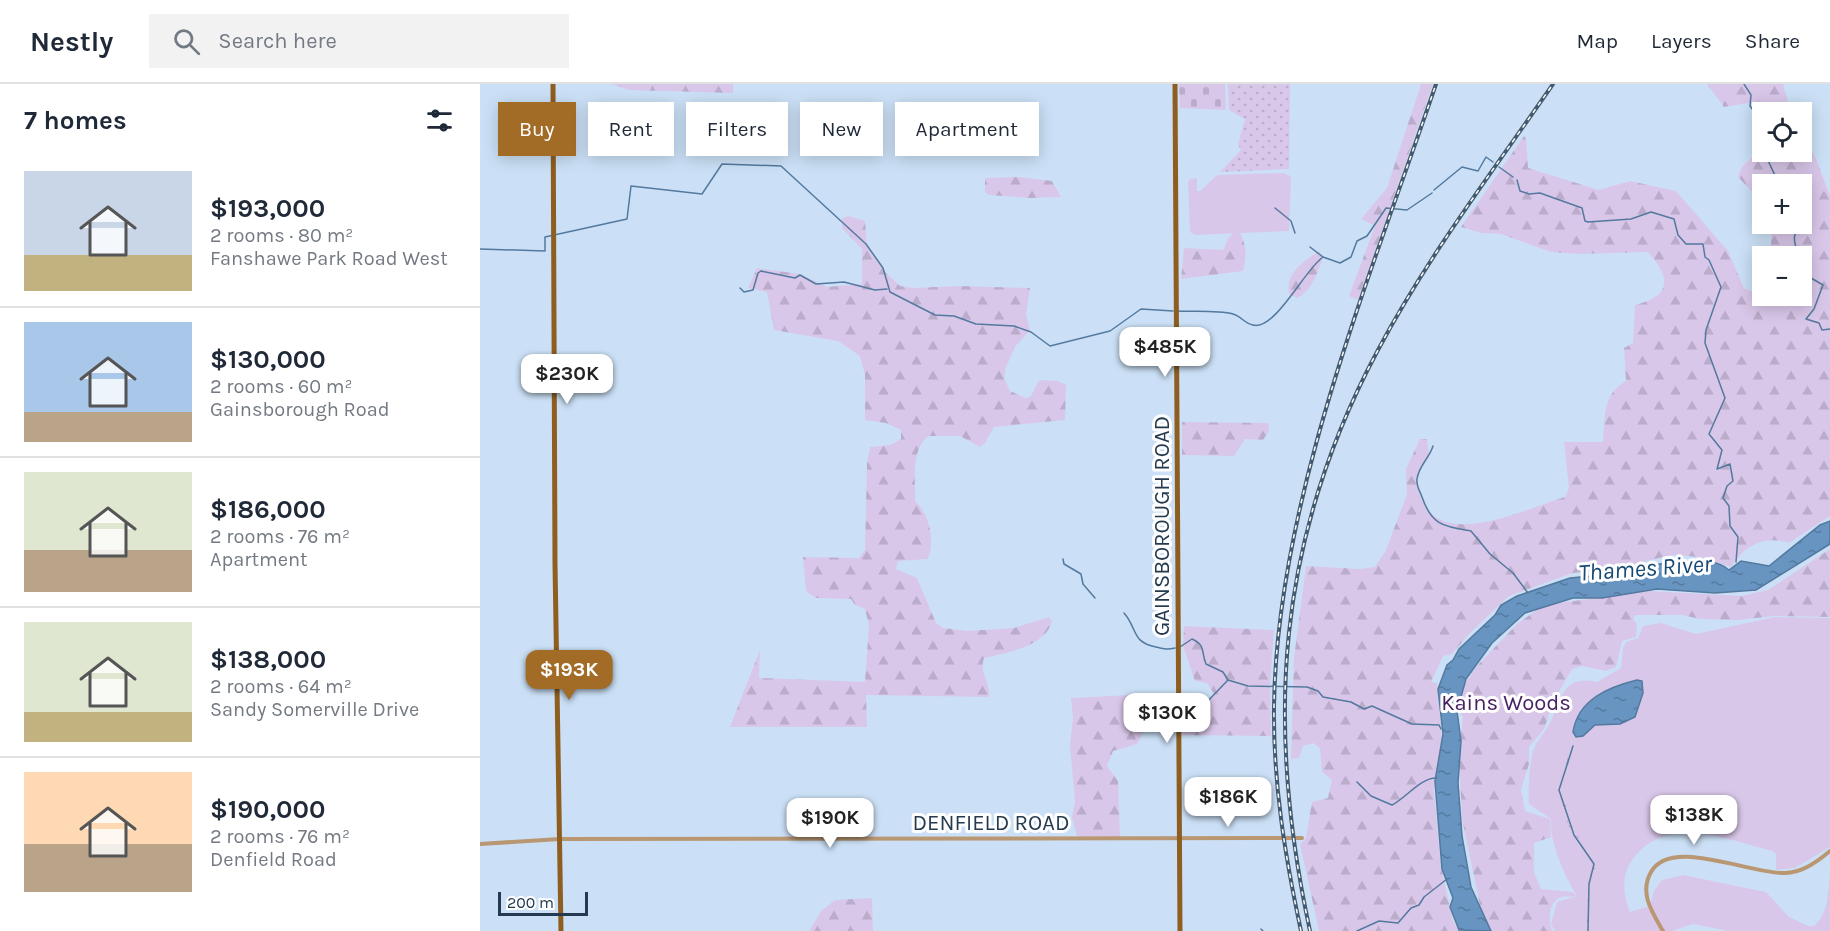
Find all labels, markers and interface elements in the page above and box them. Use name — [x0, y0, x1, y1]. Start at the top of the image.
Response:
search box — [149, 14, 569, 68]
text: Nestly — [30, 25, 113, 58]
icon: search — [170, 25, 203, 58]
text: Search here — [218, 28, 337, 54]
text: Map — [1576, 29, 1618, 53]
text: Layers — [1651, 29, 1712, 53]
text: Share — [1745, 29, 1800, 53]
chip: Buy — [498, 102, 576, 156]
chip: Rent — [588, 102, 674, 156]
chip: Filters — [686, 102, 788, 156]
chip: New — [800, 102, 883, 156]
chip: Apartment — [895, 102, 1039, 156]
map controls — [1752, 102, 1812, 306]
button: locate — [1752, 102, 1812, 162]
icon: filters — [423, 104, 456, 137]
text: 7 homes — [24, 105, 127, 136]
button: + — [1752, 174, 1812, 234]
text: $193,000 — [210, 193, 325, 224]
icon: home — [72, 195, 144, 267]
text: 2 rooms · 80 m² — [210, 224, 353, 247]
button: − — [1752, 246, 1812, 306]
text: Fanshawe Park Road West — [210, 247, 448, 270]
pin: $485K — [1123, 327, 1207, 378]
text: $485K — [1133, 335, 1197, 358]
text: $130,000 — [210, 344, 326, 375]
icon: home — [72, 346, 144, 418]
pin: $230K — [525, 354, 609, 405]
text: $230K — [535, 362, 599, 385]
text: 2 rooms · 60 m² — [210, 375, 353, 398]
text: Gainsborough Road — [210, 398, 390, 421]
street label: GAINSBOROUGH ROAD — [1149, 416, 1175, 636]
text: $186,000 — [210, 494, 326, 525]
icon: home — [72, 496, 144, 568]
text: 2 rooms · 76 m² — [210, 525, 350, 548]
text: Apartment — [210, 548, 308, 571]
water label: Thames River — [1577, 549, 1713, 587]
text: $138,000 — [210, 644, 326, 675]
icon: home — [72, 646, 144, 718]
pin: $193K — [527, 650, 611, 701]
text: $193K — [540, 658, 598, 681]
text: 2 rooms · 64 m² — [210, 675, 352, 698]
park label: Kains Woods — [1441, 690, 1571, 716]
pin: $130K — [1125, 693, 1209, 744]
text: Sandy Somerville Drive — [210, 698, 419, 721]
text: $130K — [1137, 701, 1197, 724]
pin: $186K — [1186, 777, 1270, 828]
text: $186K — [1198, 785, 1258, 808]
text: $190,000 — [210, 794, 325, 825]
pin: $138K — [1652, 795, 1736, 846]
icon: home — [72, 796, 144, 868]
pin: $190K — [788, 798, 872, 849]
text: $138K — [1664, 803, 1724, 826]
text: $190K — [801, 806, 859, 829]
street label: DENFIELD ROAD — [913, 810, 1069, 836]
text: 2 rooms · 76 m² — [210, 825, 350, 848]
text: Denfield Road — [210, 848, 337, 871]
scale bar — [498, 889, 588, 916]
text: 200 m — [507, 893, 554, 912]

